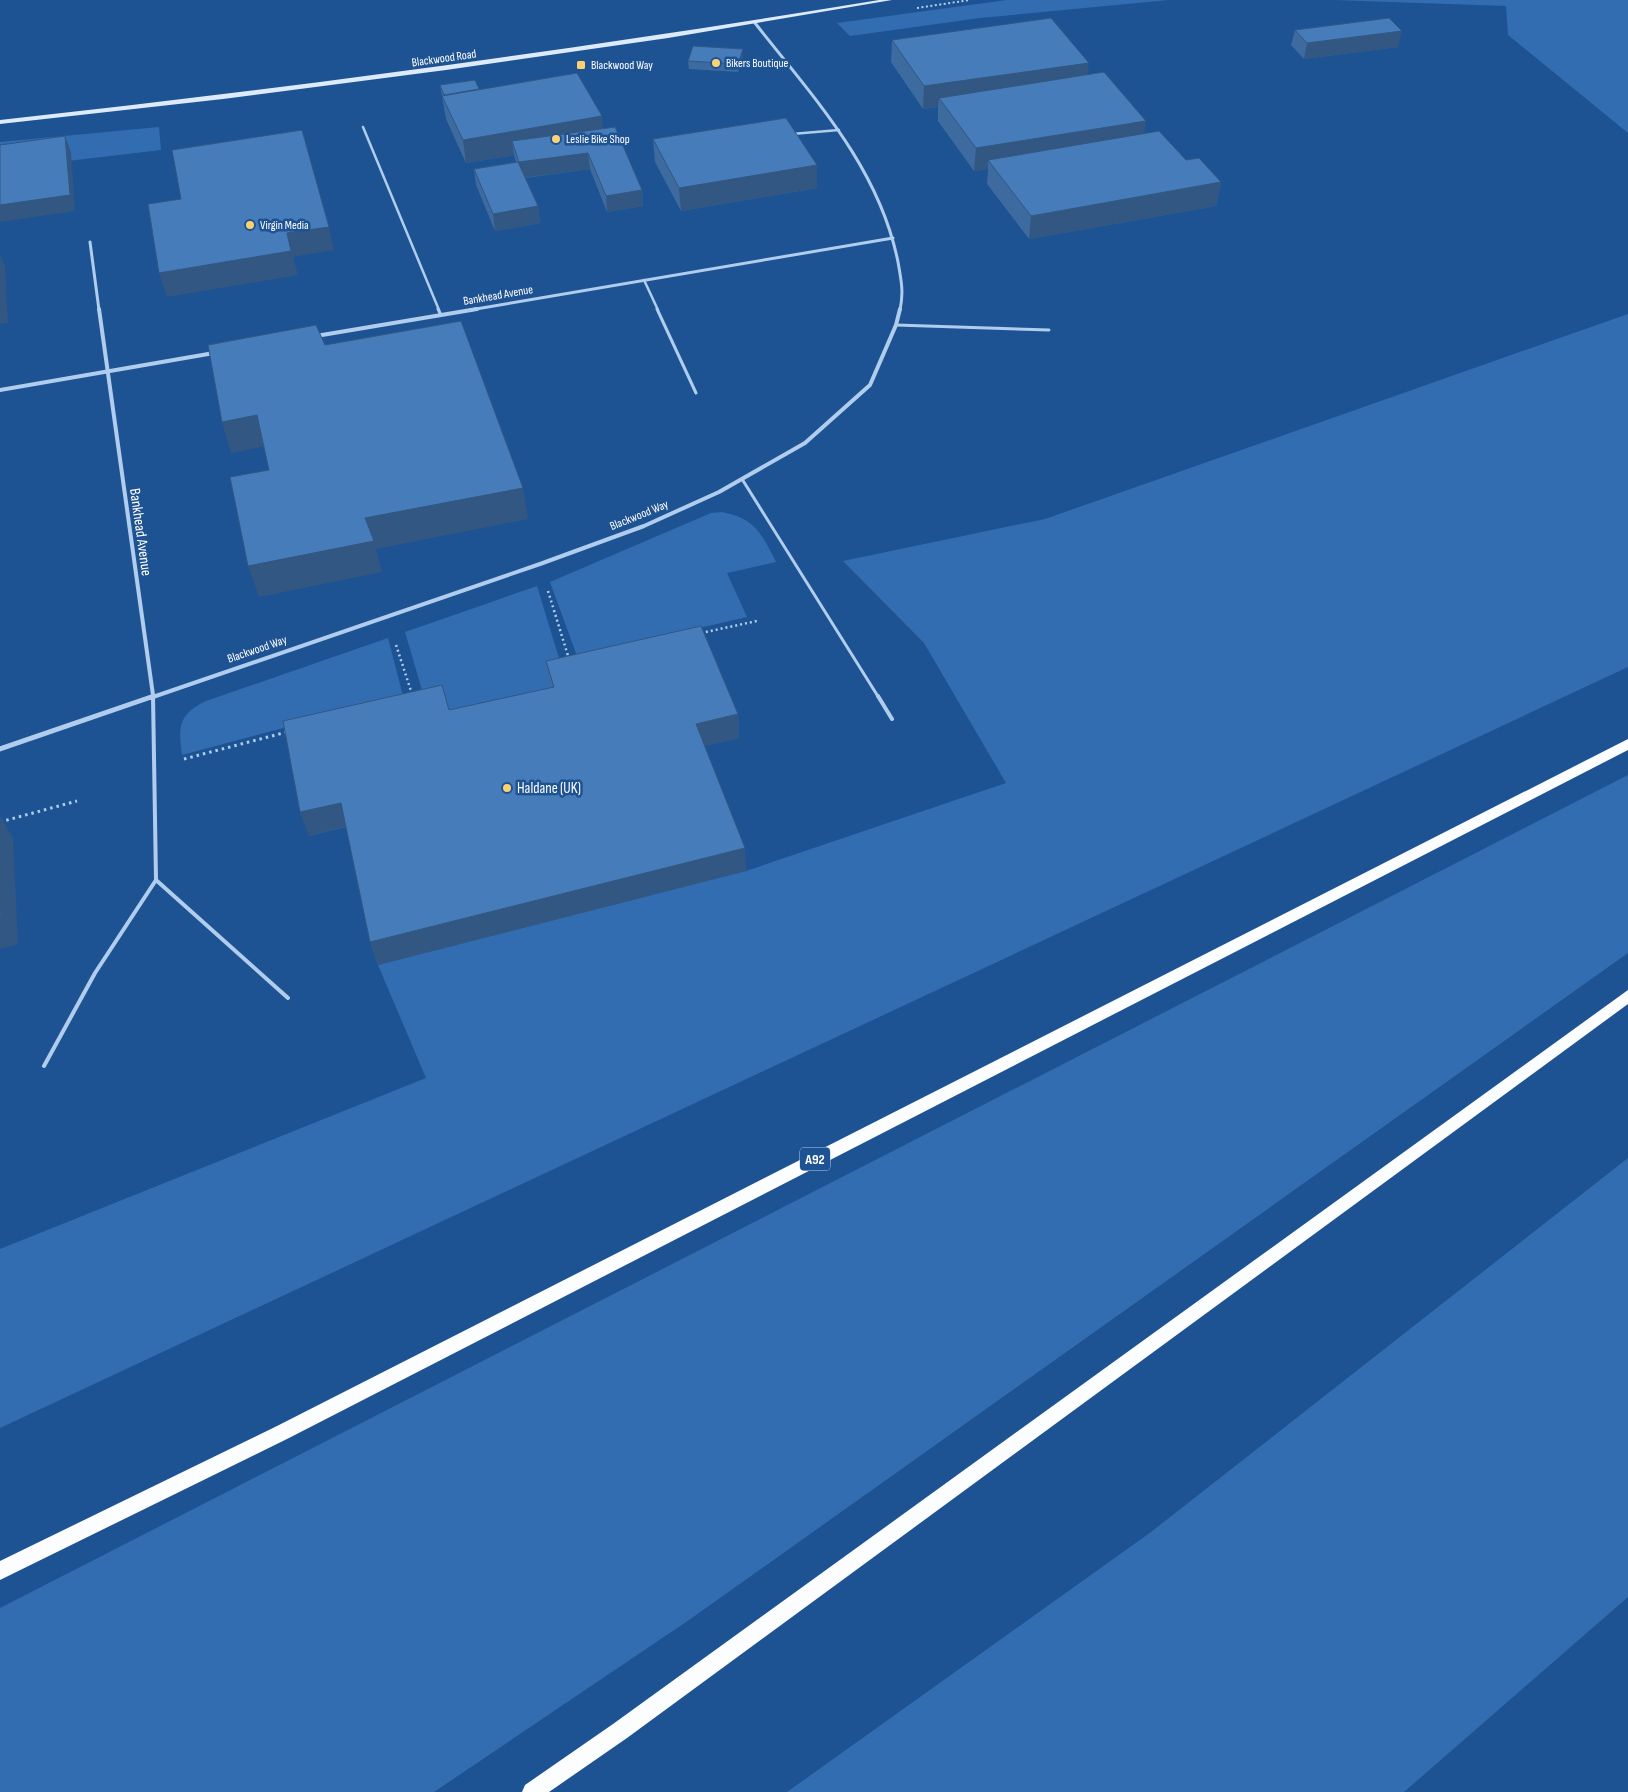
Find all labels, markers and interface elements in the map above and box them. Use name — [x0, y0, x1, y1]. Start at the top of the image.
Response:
street label: Blackwood Road — [411, 47, 477, 70]
place label: Bikers Boutique — [726, 56, 789, 71]
marker: Bikers Boutique — [710, 57, 722, 69]
place label: Blackwood Way — [591, 58, 653, 73]
marker: Blackwood Way — [575, 59, 587, 71]
place label: Leslie Bike Shop — [566, 132, 630, 147]
marker: Leslie Bike Shop — [550, 133, 562, 145]
place label: Virgin Media — [260, 218, 309, 233]
marker: Virgin Media — [244, 219, 256, 231]
street label: Bankhead Avenue — [462, 282, 534, 309]
street label: Bankhead Avenue — [125, 487, 156, 577]
street label: Blackwood Way — [608, 497, 671, 534]
street label: Blackwood Way — [225, 632, 289, 667]
place label: Haldane (UK) — [517, 779, 581, 798]
marker: Haldane (UK) — [501, 782, 513, 794]
road number: A92 — [800, 1148, 830, 1170]

